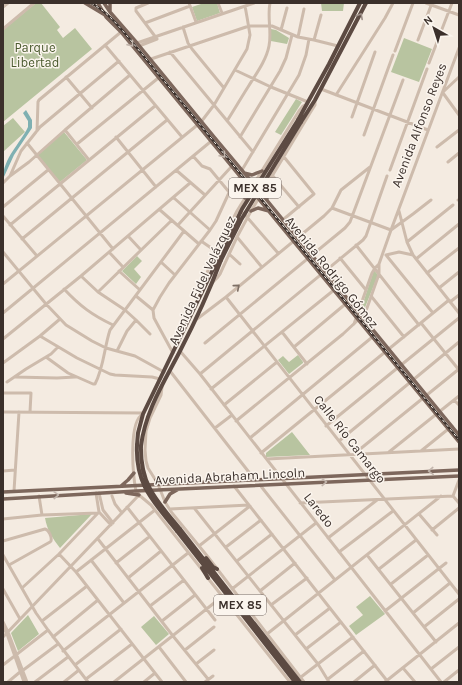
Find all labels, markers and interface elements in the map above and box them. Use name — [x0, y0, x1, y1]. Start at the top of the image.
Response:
north arrow — [414, 8, 454, 48]
one-way arrow — [355, 12, 362, 20]
text: N — [421, 13, 435, 28]
one-way arrow — [126, 39, 133, 46]
park label: Parque Libertad — [11, 40, 59, 70]
street label: Avenida Alfonso Reyes — [388, 61, 450, 189]
one-way arrow — [218, 150, 225, 158]
road number: MEX 85 — [229, 178, 281, 198]
street label: Avenida Fidel Velázquez — [165, 213, 239, 347]
street label: Avenida Rodrigo Gómez — [282, 213, 382, 331]
one-way arrow — [232, 285, 240, 292]
street label: Calle Río Camargo — [311, 392, 389, 486]
street label: Avenida Abraham Lincoln — [154, 465, 306, 487]
one-way arrow — [428, 467, 434, 475]
one-way arrow — [321, 477, 328, 486]
street label: Laredo — [301, 490, 337, 530]
one-way arrow — [53, 491, 59, 500]
road number: MEX 85 — [214, 595, 266, 615]

